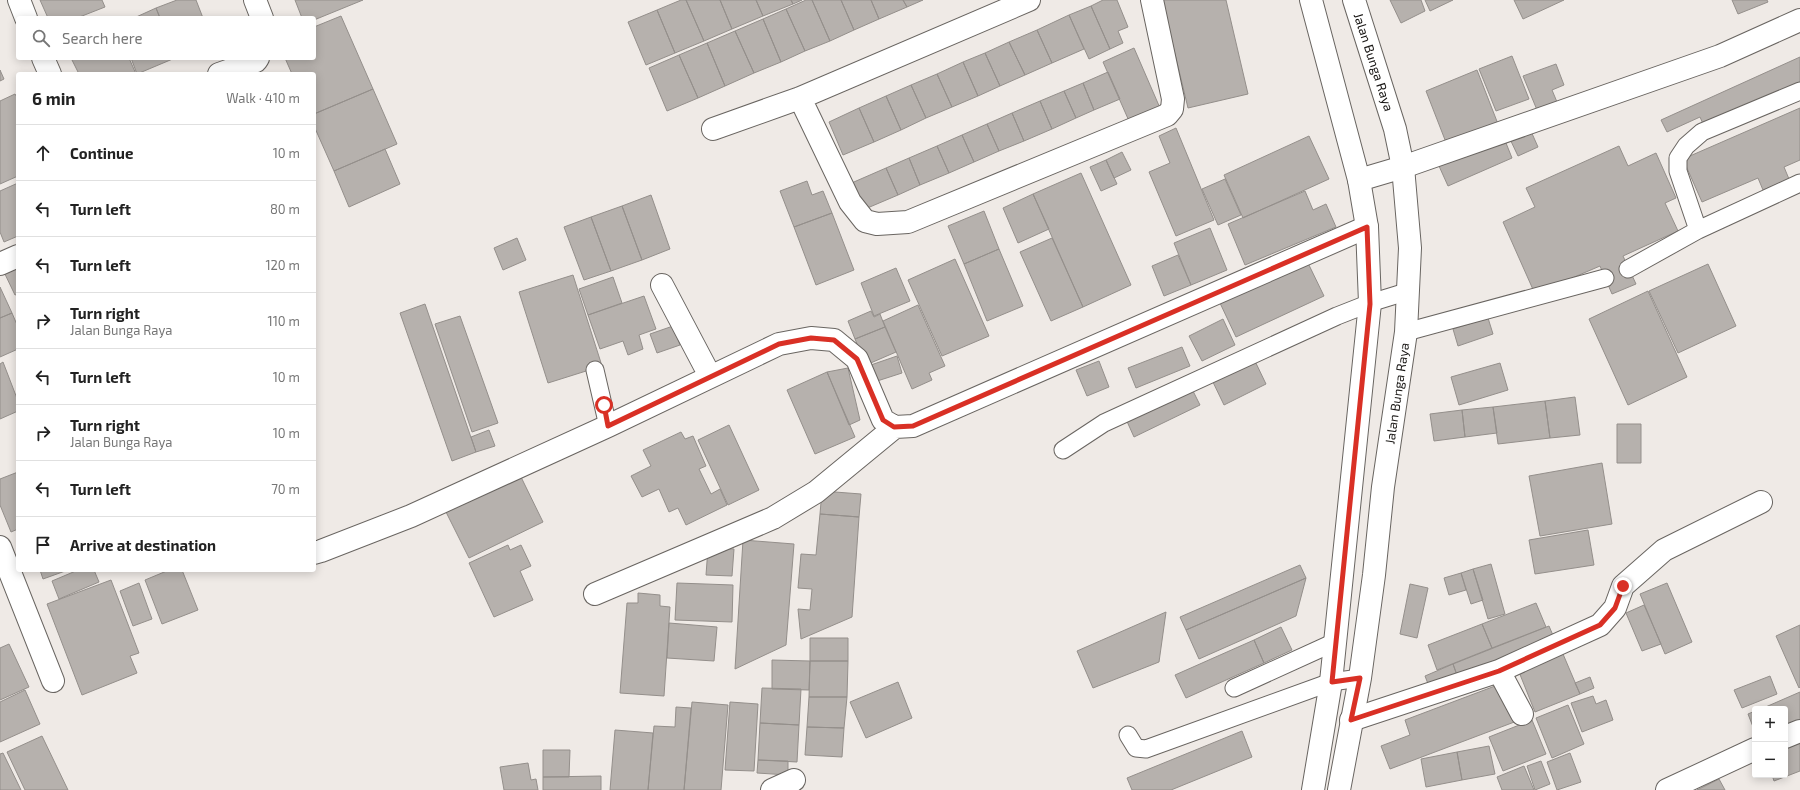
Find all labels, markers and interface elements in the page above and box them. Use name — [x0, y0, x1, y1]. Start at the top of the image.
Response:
street label: Jalan Bunga Raya — [1351, 11, 1397, 113]
search box — [16, 16, 316, 60]
icon: search — [30, 27, 52, 49]
text: Search here — [62, 29, 143, 47]
text: 6 min — [32, 88, 76, 108]
text: Walk · 410 m — [226, 90, 300, 106]
icon: ahead — [32, 142, 54, 164]
text: Continue — [70, 144, 133, 162]
text: 10 m — [273, 145, 300, 161]
icon: left — [32, 198, 54, 220]
text: Turn left — [70, 200, 131, 218]
text: 80 m — [270, 201, 300, 217]
icon: left — [32, 254, 54, 276]
text: Turn left — [70, 256, 131, 274]
text: 120 m — [265, 257, 300, 273]
text: Turn right — [70, 304, 140, 322]
icon: right — [32, 310, 54, 332]
text: 110 m — [268, 313, 300, 329]
text: Jalan Bunga Raya — [70, 322, 172, 338]
street label: Jalan Bunga Raya — [1381, 342, 1412, 445]
icon: left — [32, 366, 54, 388]
text: Turn left — [70, 368, 131, 386]
text: 10 m — [273, 369, 300, 385]
route start — [595, 396, 613, 414]
text: Turn right — [70, 416, 140, 434]
icon: right — [32, 422, 54, 444]
text: 10 m — [273, 425, 300, 441]
text: Jalan Bunga Raya — [70, 434, 172, 450]
icon: left — [32, 478, 54, 500]
text: Turn left — [70, 480, 131, 498]
text: 70 m — [271, 481, 300, 497]
icon: arrive — [32, 534, 54, 556]
text: Arrive at destination — [70, 536, 216, 554]
route end — [1614, 577, 1632, 595]
map controls — [1752, 706, 1788, 778]
button: + — [1752, 706, 1788, 742]
button: − — [1752, 742, 1788, 778]

